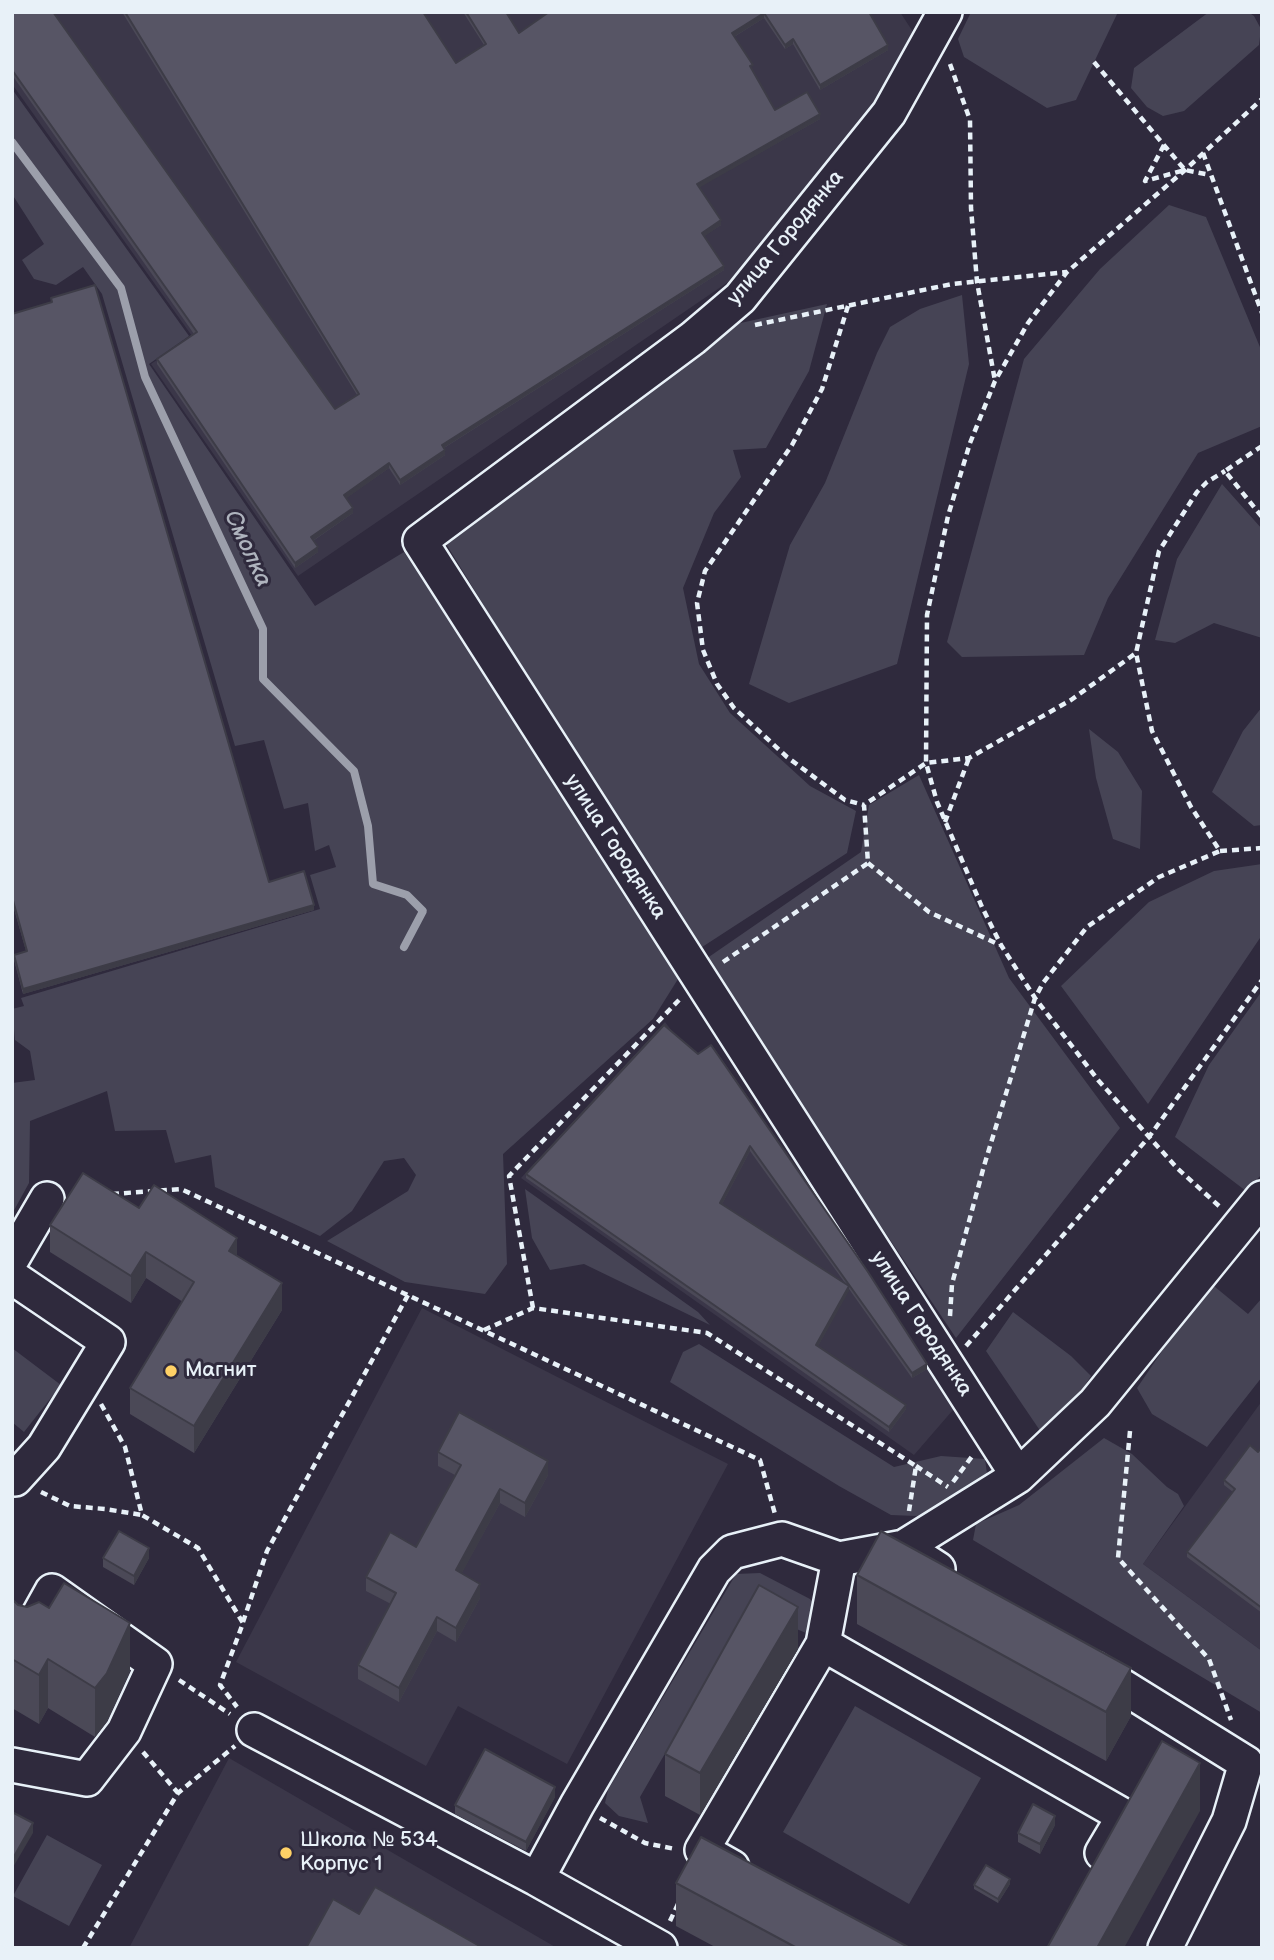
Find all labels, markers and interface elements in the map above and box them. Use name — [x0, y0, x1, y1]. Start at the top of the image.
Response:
street label: улица Городянка — [722, 166, 850, 310]
water label: Смолка — [217, 506, 277, 592]
street label: улица Городянка — [559, 770, 671, 924]
street label: улица Городянка — [865, 1247, 977, 1401]
place label: Магнит — [185, 1358, 257, 1384]
marker: Магнит — [163, 1363, 179, 1379]
place label: Школа № 534 Корпус 1 — [300, 1828, 438, 1878]
marker: Школа № 534 Корпус 1 — [278, 1845, 294, 1861]

